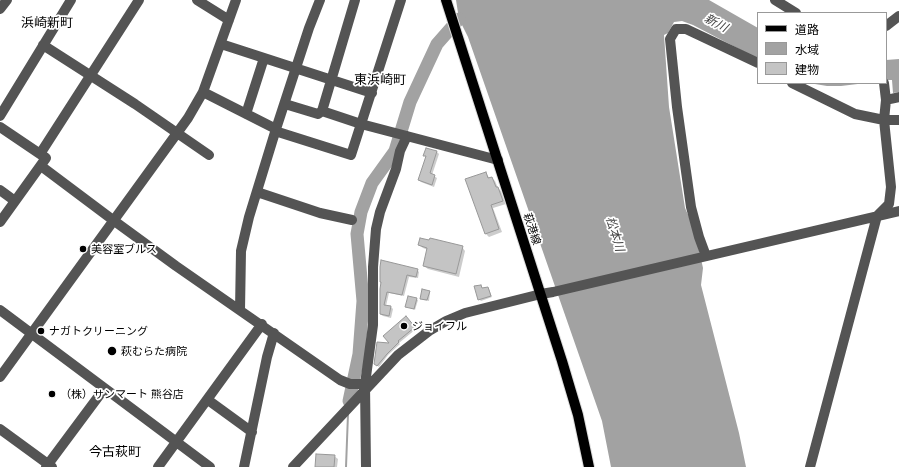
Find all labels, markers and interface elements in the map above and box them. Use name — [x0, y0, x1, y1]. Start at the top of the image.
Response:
water label: 新川 — [702, 11, 730, 35]
legend — [757, 12, 887, 84]
district label: 浜崎新町 — [21, 15, 73, 31]
text: 道路 — [795, 22, 819, 37]
text: 水域 — [795, 42, 819, 57]
text: 建物 — [795, 62, 819, 77]
district label: 東浜崎町 — [354, 72, 406, 88]
street label: 萩港線 — [521, 211, 543, 247]
water label: 松本川 — [603, 215, 627, 253]
place label: 美容室ブルス — [91, 242, 157, 256]
marker: 美容室ブルス — [78, 244, 88, 254]
place label: ジョイフル — [412, 319, 467, 333]
marker: ジョイフル — [399, 321, 409, 331]
place label: ナガトクリーニング — [49, 324, 148, 338]
marker: ナガトクリーニング — [36, 326, 46, 336]
place label: 萩むらた病院 — [121, 344, 187, 358]
marker: 萩むらた病院 — [106, 345, 118, 357]
place label: （株）サンマート 熊谷店 — [60, 387, 184, 401]
marker: （株）サンマート 熊谷店 — [47, 389, 57, 399]
district label: 今古萩町 — [89, 444, 141, 460]

